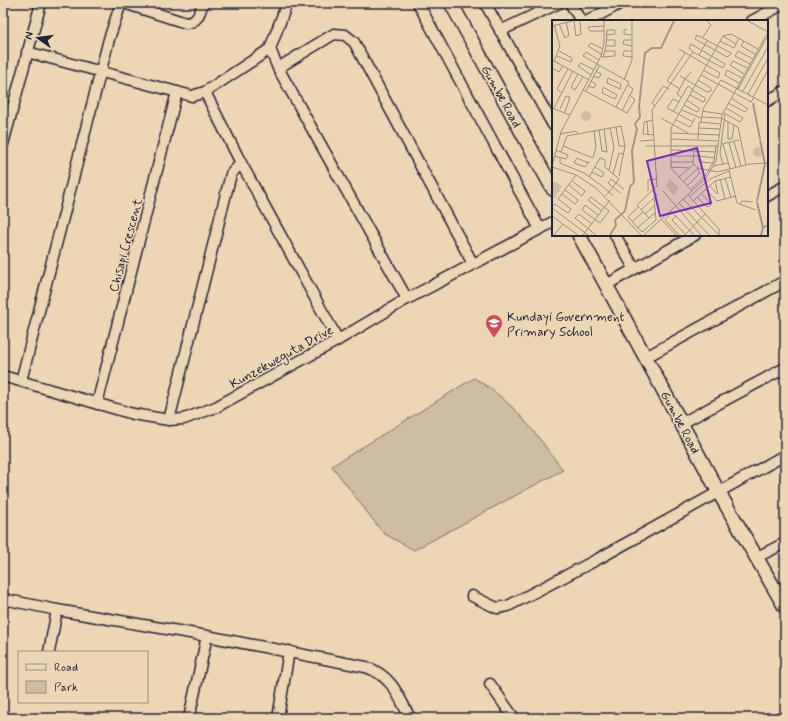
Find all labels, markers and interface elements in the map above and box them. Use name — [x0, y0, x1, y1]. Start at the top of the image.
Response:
north arrow — [18, 18, 58, 58]
inset map — [552, 20, 768, 236]
text: N — [22, 31, 37, 41]
street label: Gumbe Road — [477, 62, 525, 131]
street label: Chisapi Crescent — [106, 196, 147, 294]
place label: Kundayi Government Primary School — [507, 309, 624, 341]
school or university icon: Kundayi Government Primary School — [484, 313, 504, 338]
street label: Kunzekweguta Drive — [227, 322, 337, 394]
street label: Gumbe Road — [656, 388, 703, 457]
legend — [18, 651, 148, 703]
text: Road — [54, 660, 78, 676]
text: Park — [54, 680, 78, 696]

